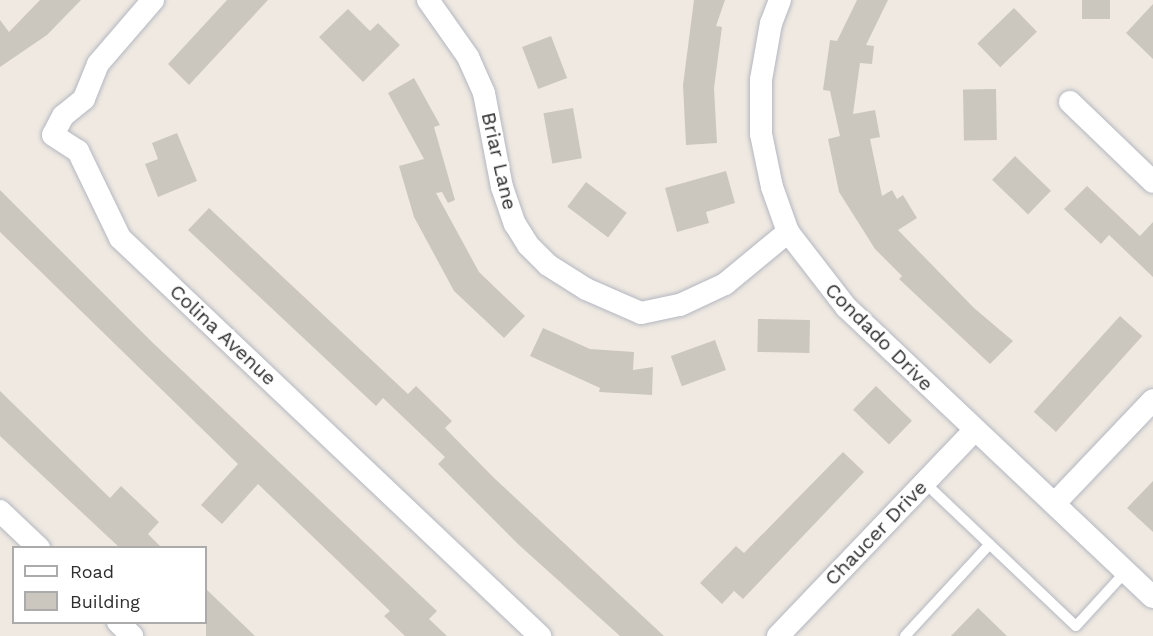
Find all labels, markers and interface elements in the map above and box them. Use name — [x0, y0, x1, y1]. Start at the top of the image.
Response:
street label: Briar Lane — [476, 110, 522, 212]
street label: Condado Drive — [820, 278, 938, 396]
street label: Colina Avenue — [164, 279, 282, 391]
street label: Chaucer Drive — [820, 475, 932, 591]
legend — [12, 546, 207, 624]
text: Road — [70, 561, 114, 582]
text: Building — [70, 591, 140, 612]

